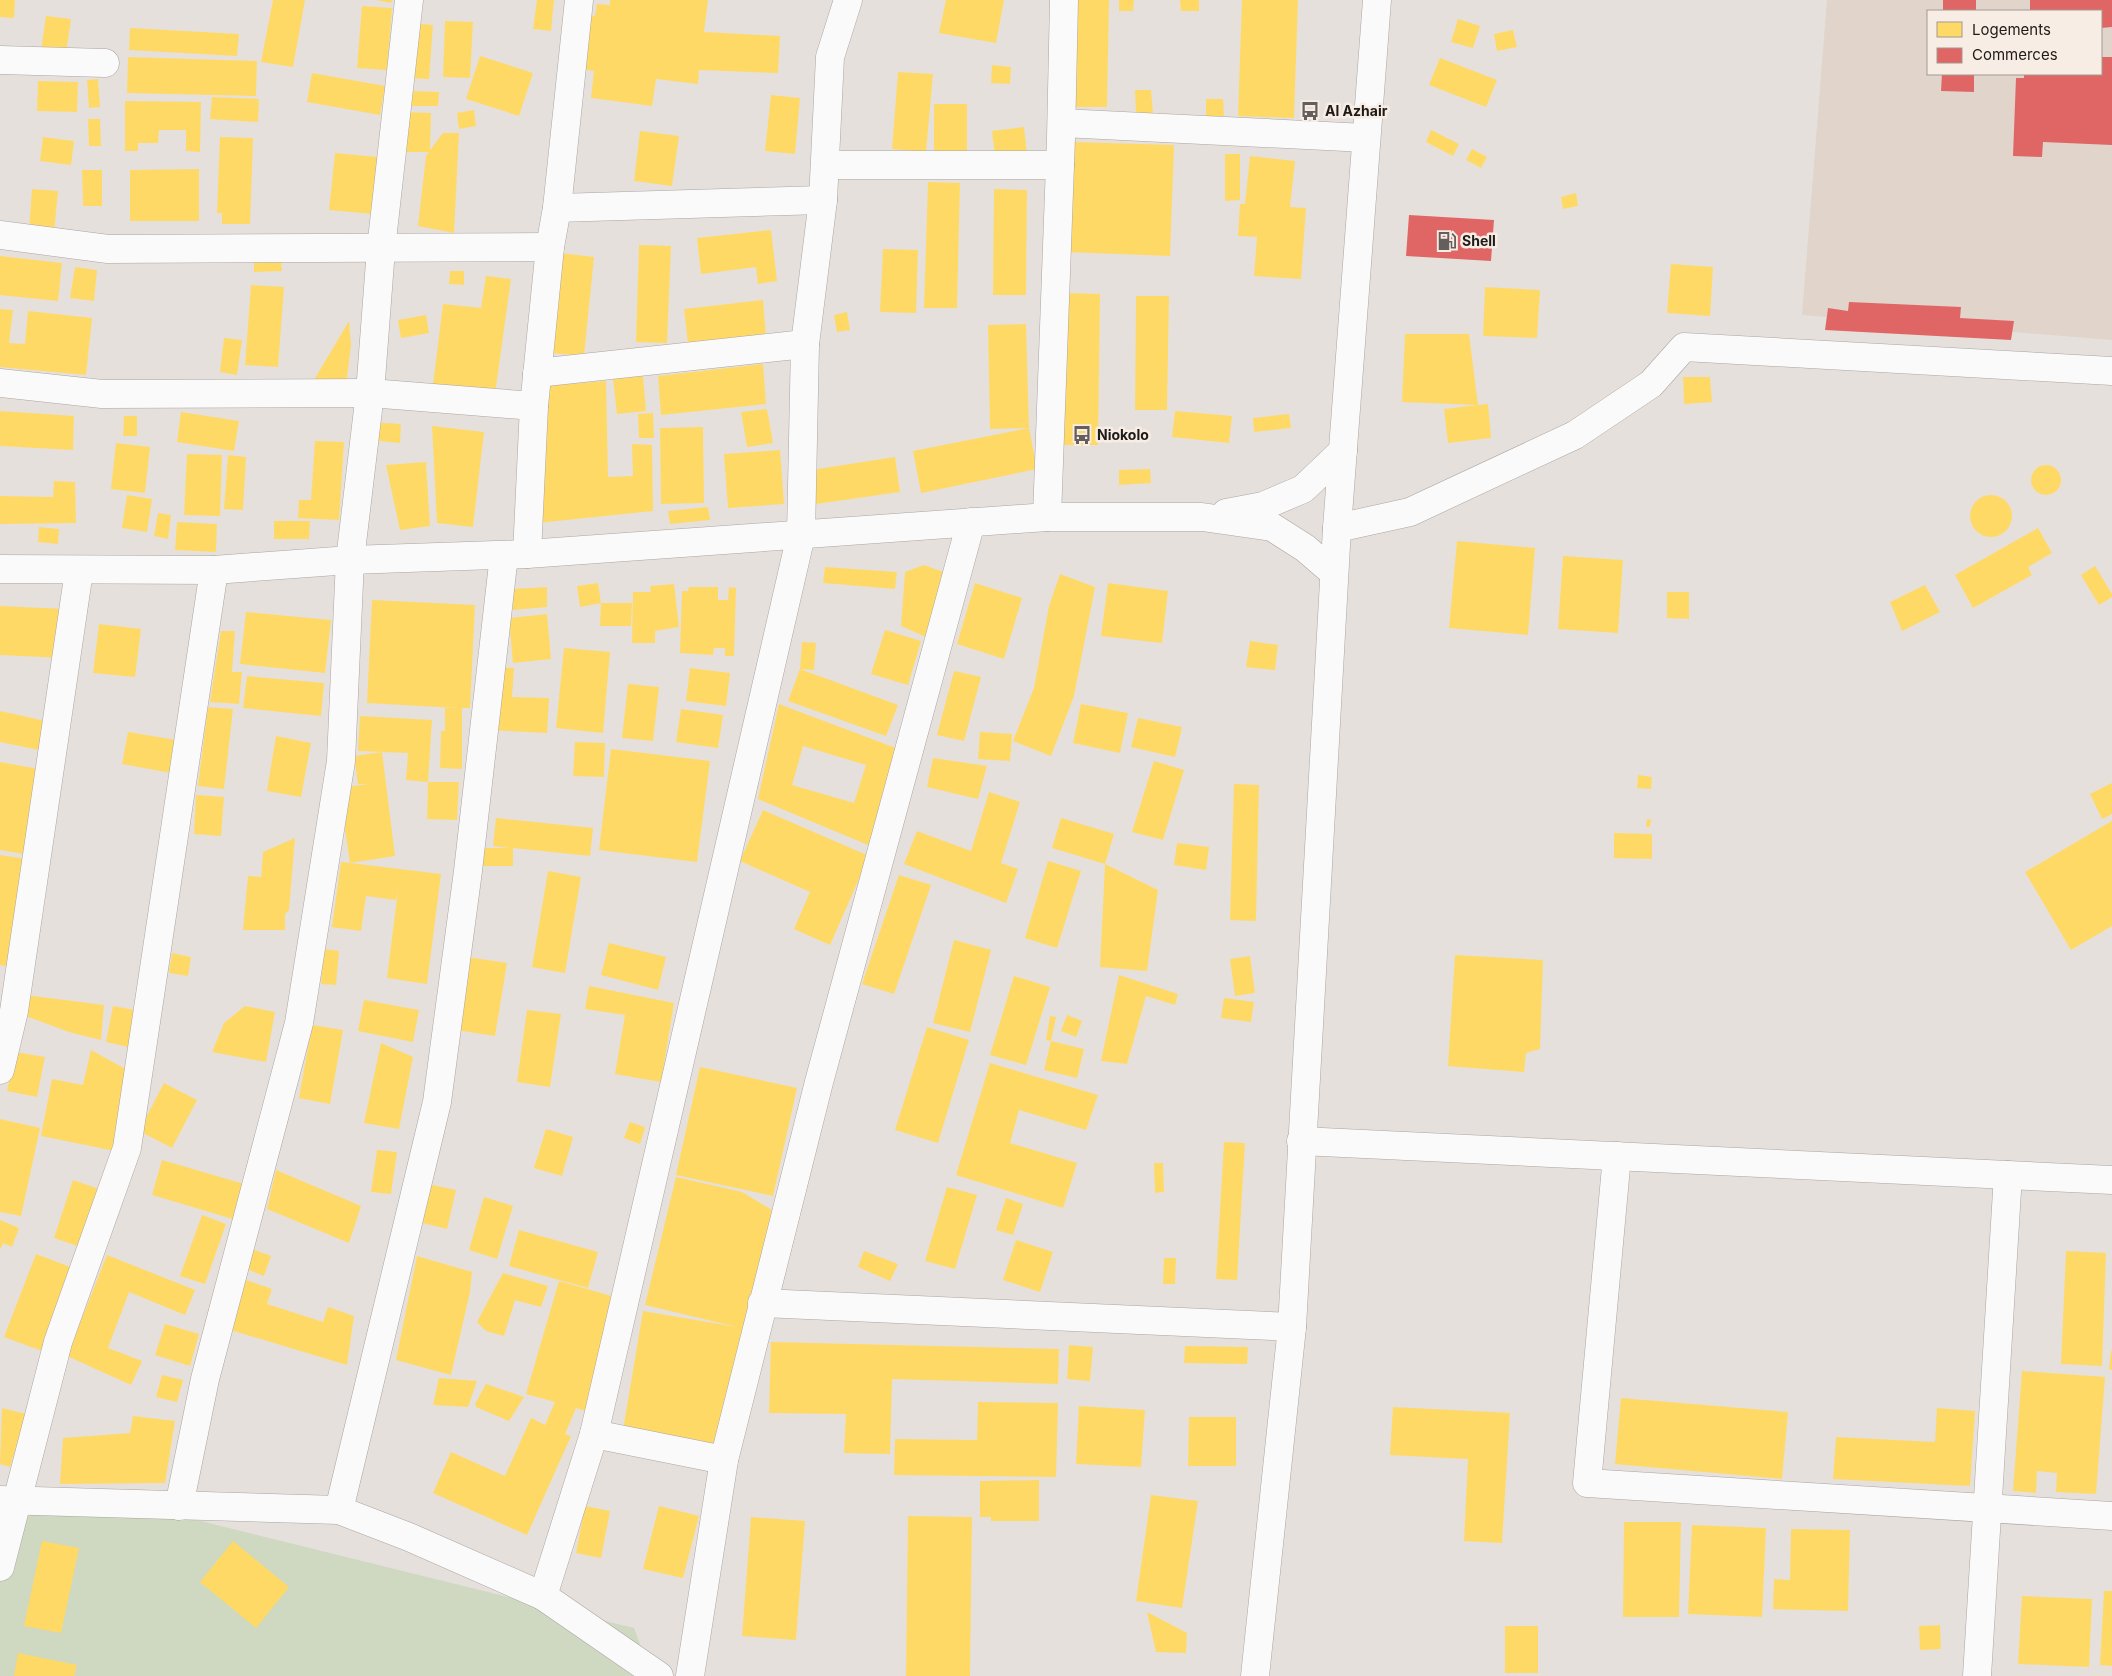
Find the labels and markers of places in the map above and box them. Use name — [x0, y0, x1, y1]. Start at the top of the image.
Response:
bus stop icon: Al Azhair — [1299, 100, 1321, 122]
place label: Al Azhair — [1325, 102, 1388, 119]
fuel station icon: Shell — [1436, 230, 1458, 252]
place label: Shell — [1462, 232, 1496, 249]
bus stop icon: Niokolo — [1071, 424, 1093, 446]
place label: Niokolo — [1097, 426, 1149, 443]

